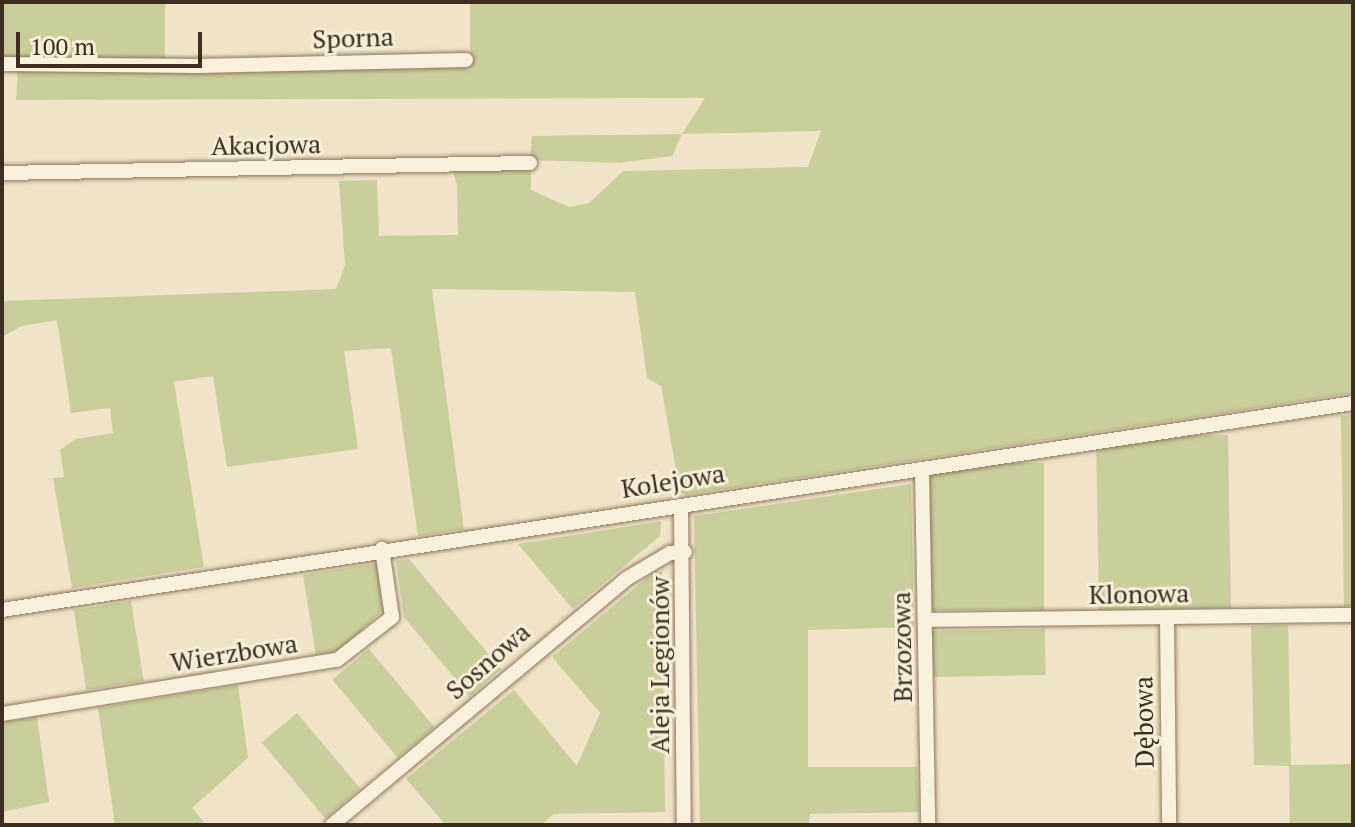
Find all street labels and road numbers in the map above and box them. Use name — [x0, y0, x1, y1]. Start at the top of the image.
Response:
street label: Sporna — [312, 21, 394, 55]
street label: Akacjowa — [211, 128, 321, 162]
street label: Kolejowa — [619, 457, 727, 505]
street label: Aleja Legionów — [644, 576, 676, 754]
street label: Klonowa — [1088, 578, 1190, 610]
street label: Brzozowa — [885, 591, 919, 703]
street label: Sosnowa — [440, 616, 536, 706]
street label: Wierzbowa — [168, 628, 300, 678]
street label: Dębowa — [1128, 676, 1160, 768]

